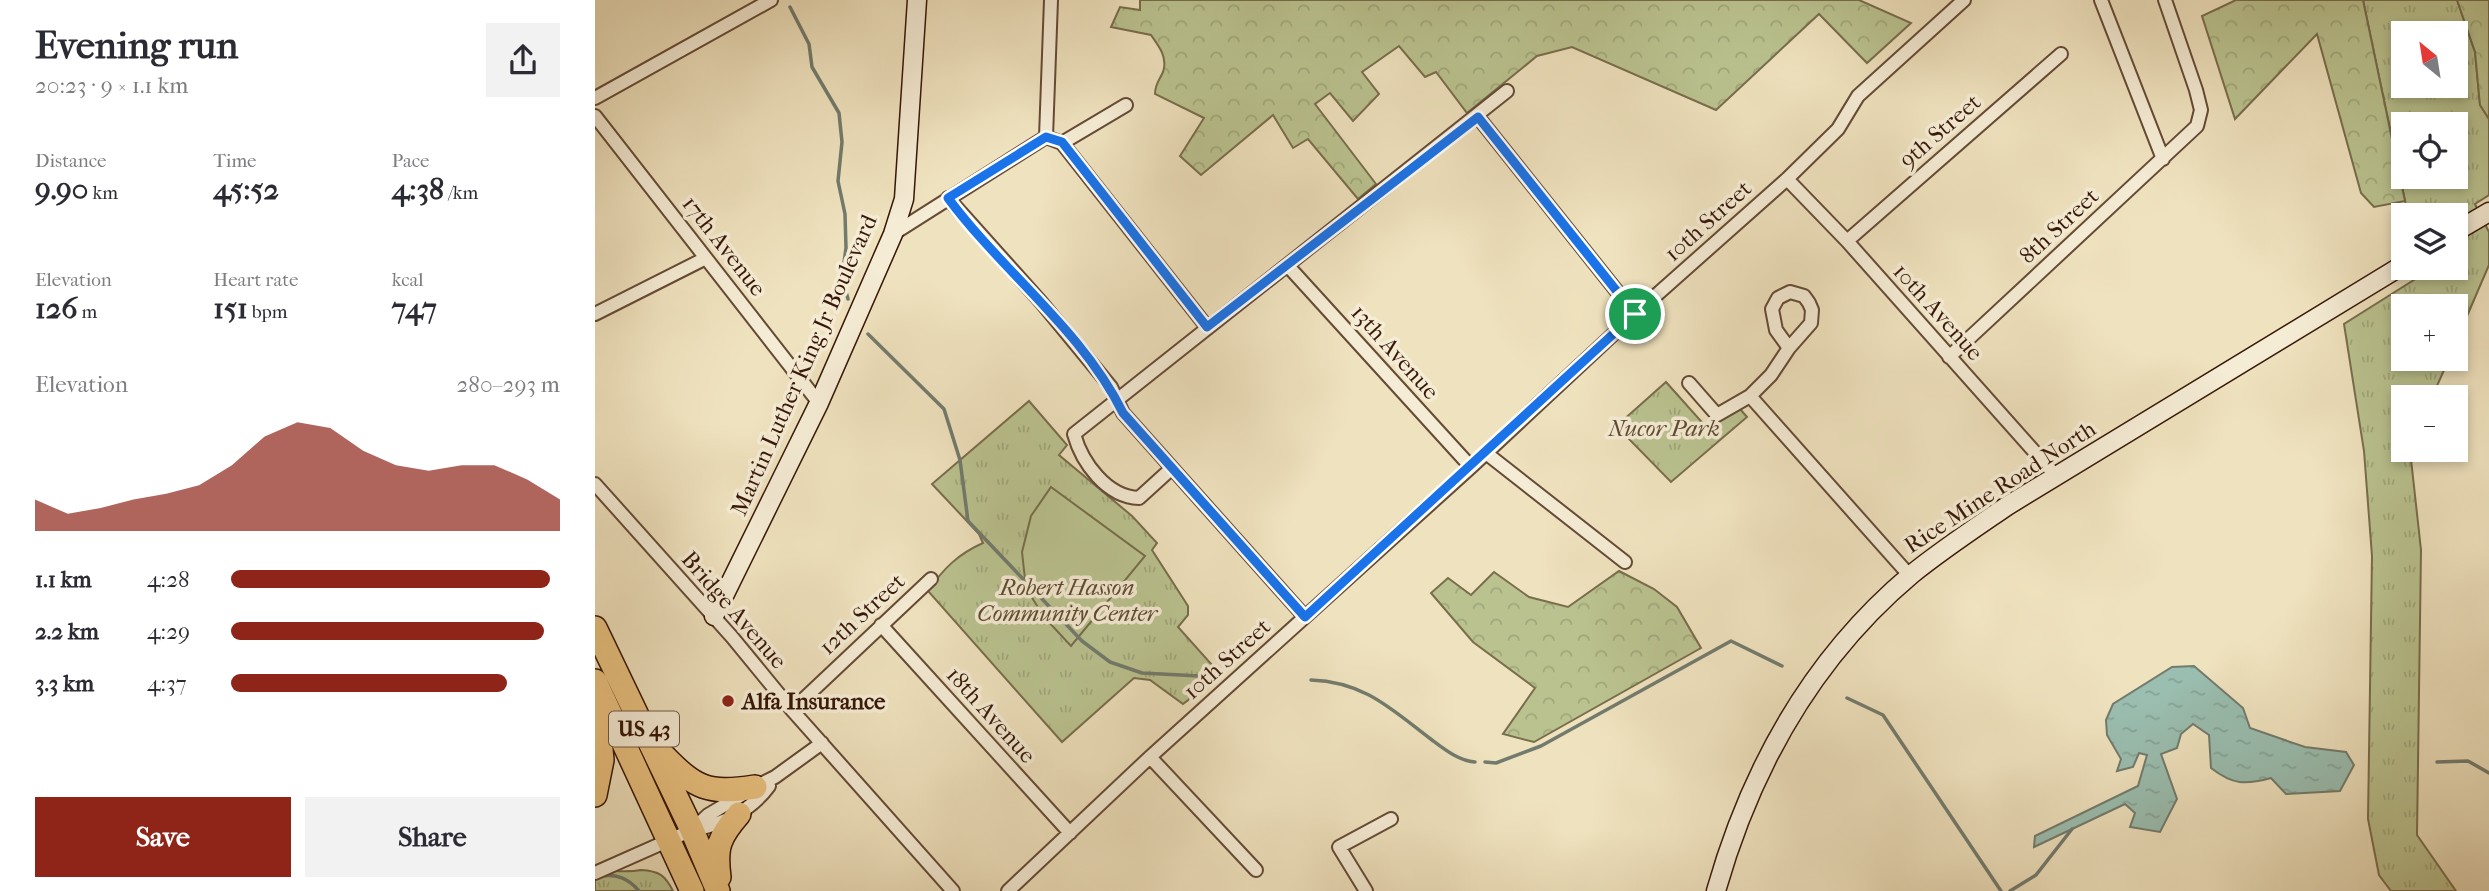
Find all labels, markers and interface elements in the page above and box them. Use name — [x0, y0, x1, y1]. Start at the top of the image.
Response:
north arrow — [2391, 21, 2467, 98]
map controls — [2391, 21, 2468, 462]
text: Evening run — [35, 23, 238, 68]
button: share — [486, 23, 560, 97]
text: 20:23 · 9 × 1.1 km — [35, 72, 188, 99]
street label: 9th Street — [1894, 88, 1986, 174]
button: locate — [2391, 112, 2468, 189]
text: Distance — [35, 150, 106, 172]
text: Time — [213, 150, 257, 172]
text: Pace — [392, 150, 430, 172]
text: 9.90 — [35, 172, 88, 207]
text: 45:52 — [213, 172, 279, 207]
text: 4:38 — [392, 172, 444, 207]
street label: 10th Street — [1659, 175, 1757, 267]
text: km — [88, 182, 118, 204]
text: /km — [444, 182, 478, 204]
street label: 8th Street — [2014, 183, 2104, 269]
street label: 17th Avenue — [677, 191, 771, 301]
button: layers — [2391, 203, 2468, 280]
street label: Martin Luther King Jr Boulevard — [725, 210, 883, 520]
street label: 10th Avenue — [1887, 258, 1989, 366]
text: Elevation — [35, 269, 112, 291]
text: Heart rate — [213, 269, 298, 291]
text: kcal — [392, 269, 424, 291]
pin — [1605, 284, 1665, 344]
text: 126 — [35, 291, 77, 326]
text: 151 — [213, 291, 248, 326]
text: 747 — [392, 291, 437, 326]
button: + — [2391, 294, 2468, 371]
icon: arrive — [1616, 295, 1654, 333]
street label: 13th Avenue — [1346, 299, 1444, 405]
text: m — [77, 301, 97, 323]
text: bpm — [248, 301, 288, 323]
text: Elevation — [35, 371, 128, 398]
text: 280–293 m — [457, 371, 560, 398]
button: − — [2391, 385, 2468, 462]
park label: Nucor Park — [1607, 415, 1720, 442]
street label: Rice Mine Road North — [1899, 415, 2101, 559]
street label: Bridge Avenue — [676, 546, 792, 674]
text: 1.1 km — [35, 566, 92, 593]
text: 4:28 — [147, 566, 190, 593]
street label: 12th Street — [814, 568, 910, 660]
park label: Robert Hasson Community Center — [977, 574, 1159, 627]
street label: 10th Street — [1178, 613, 1276, 705]
text: 2.2 km — [35, 618, 99, 645]
text: 4:29 — [147, 618, 190, 645]
street label: 18th Avenue — [941, 661, 1041, 769]
text: 3.3 km — [35, 670, 94, 697]
text: 4:37 — [147, 670, 187, 697]
place label: Alfa Insurance — [740, 688, 886, 715]
marker: Alfa Insurance — [720, 693, 736, 709]
road number: US 43 — [609, 712, 679, 746]
button: Save — [35, 797, 291, 877]
button: Share — [305, 797, 560, 877]

